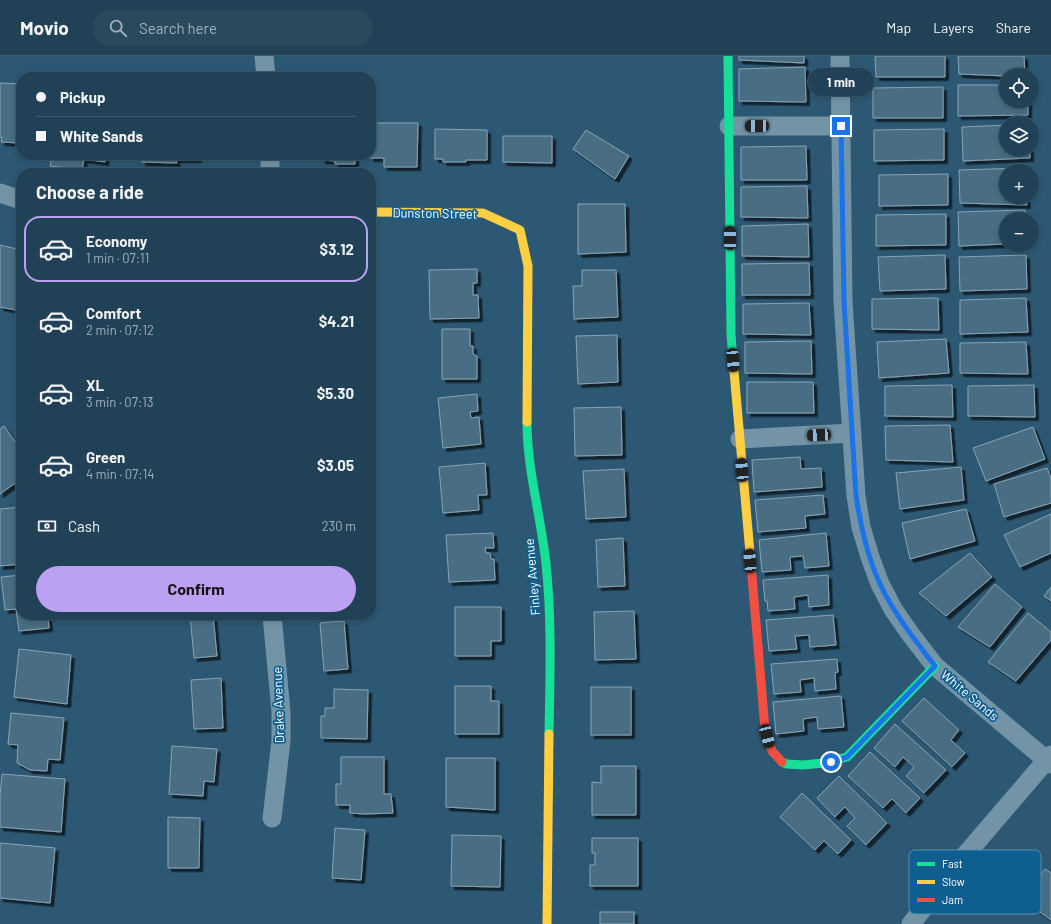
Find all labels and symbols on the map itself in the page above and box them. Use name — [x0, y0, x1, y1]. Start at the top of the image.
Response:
callout: 1 min — [808, 68, 874, 96]
route end — [832, 117, 850, 135]
car — [745, 120, 769, 132]
street label: Dunston Street — [392, 204, 478, 222]
car — [724, 226, 736, 250]
car — [726, 348, 740, 372]
car — [807, 428, 831, 442]
car — [735, 458, 749, 482]
street label: Finley Avenue — [521, 538, 543, 616]
car — [743, 549, 757, 573]
street label: Drake Avenue — [269, 666, 287, 744]
street label: White Sands — [938, 666, 1002, 724]
car — [758, 723, 776, 749]
route start — [822, 753, 840, 771]
legend — [909, 850, 1041, 914]
text: Fast — [942, 857, 963, 870]
text: Slow — [942, 875, 965, 888]
text: Jam — [942, 893, 963, 906]

